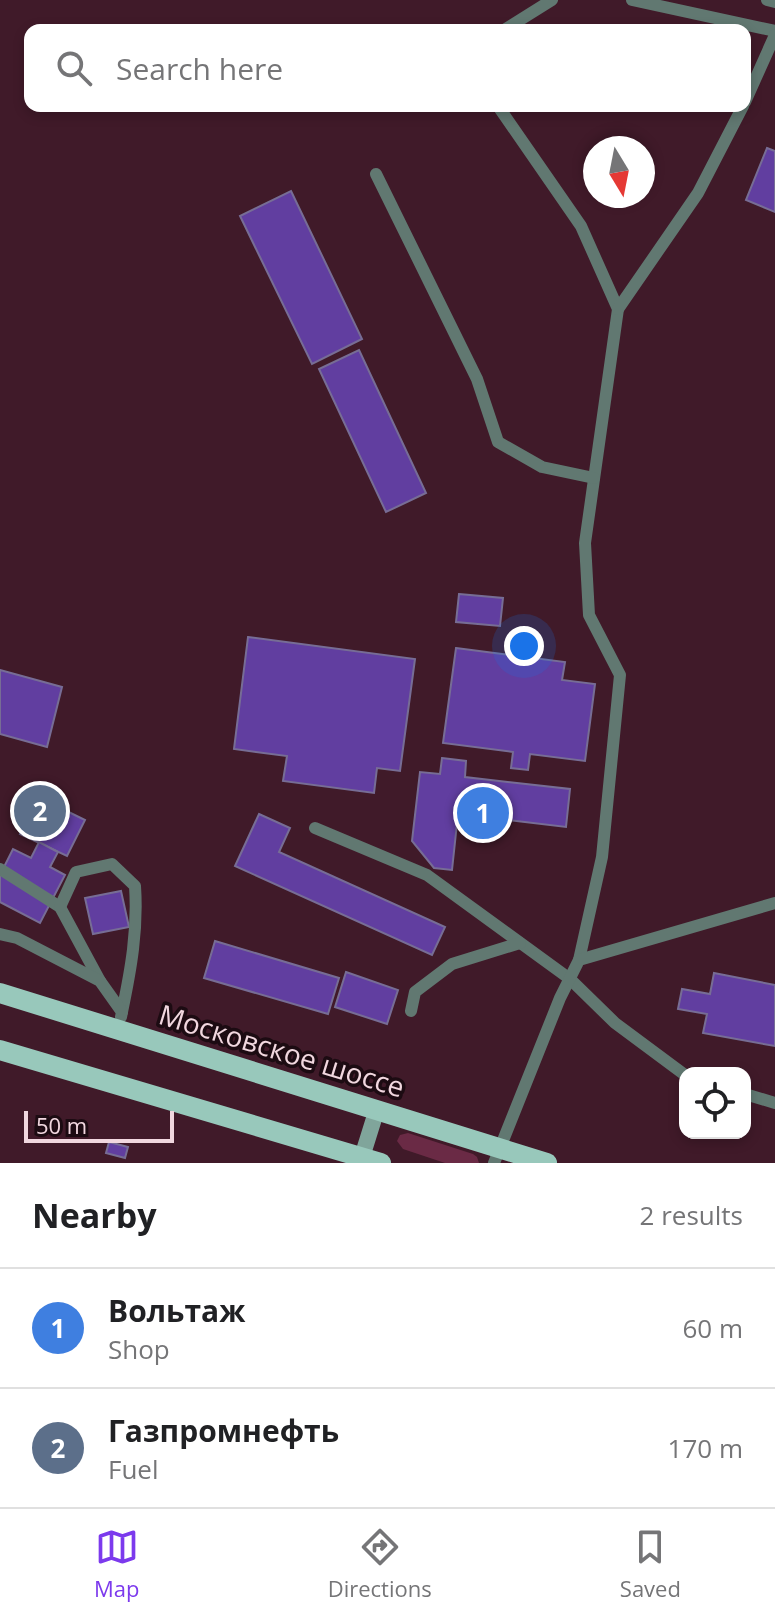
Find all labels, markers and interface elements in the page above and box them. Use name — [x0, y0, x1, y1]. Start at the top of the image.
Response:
search box — [24, 24, 751, 112]
icon: search — [52, 46, 96, 90]
text: Search here — [116, 48, 283, 89]
north arrow — [583, 136, 655, 208]
your location — [504, 626, 544, 666]
pin: 2 — [14, 781, 66, 841]
pin: 1 — [457, 783, 509, 843]
street label: Московское шоссе — [155, 995, 409, 1105]
map controls — [679, 1067, 751, 1139]
button: locate — [679, 1067, 751, 1139]
scale bar — [24, 1107, 174, 1143]
text: 50 m — [36, 1110, 87, 1140]
text: Nearby — [32, 1192, 157, 1238]
text: 2 results — [640, 1197, 743, 1233]
text: Вольтаж — [108, 1290, 245, 1331]
text: 1 — [51, 1310, 65, 1346]
text: 60 m — [682, 1310, 743, 1346]
text: Shop — [108, 1331, 170, 1367]
text: Газпромнефть — [108, 1410, 339, 1451]
text: 2 — [51, 1430, 65, 1466]
text: 170 m — [668, 1430, 743, 1466]
text: Fuel — [108, 1451, 159, 1487]
tab: Map — [94, 1525, 140, 1603]
tab: Directions — [328, 1525, 432, 1603]
tab: Saved — [620, 1525, 681, 1603]

